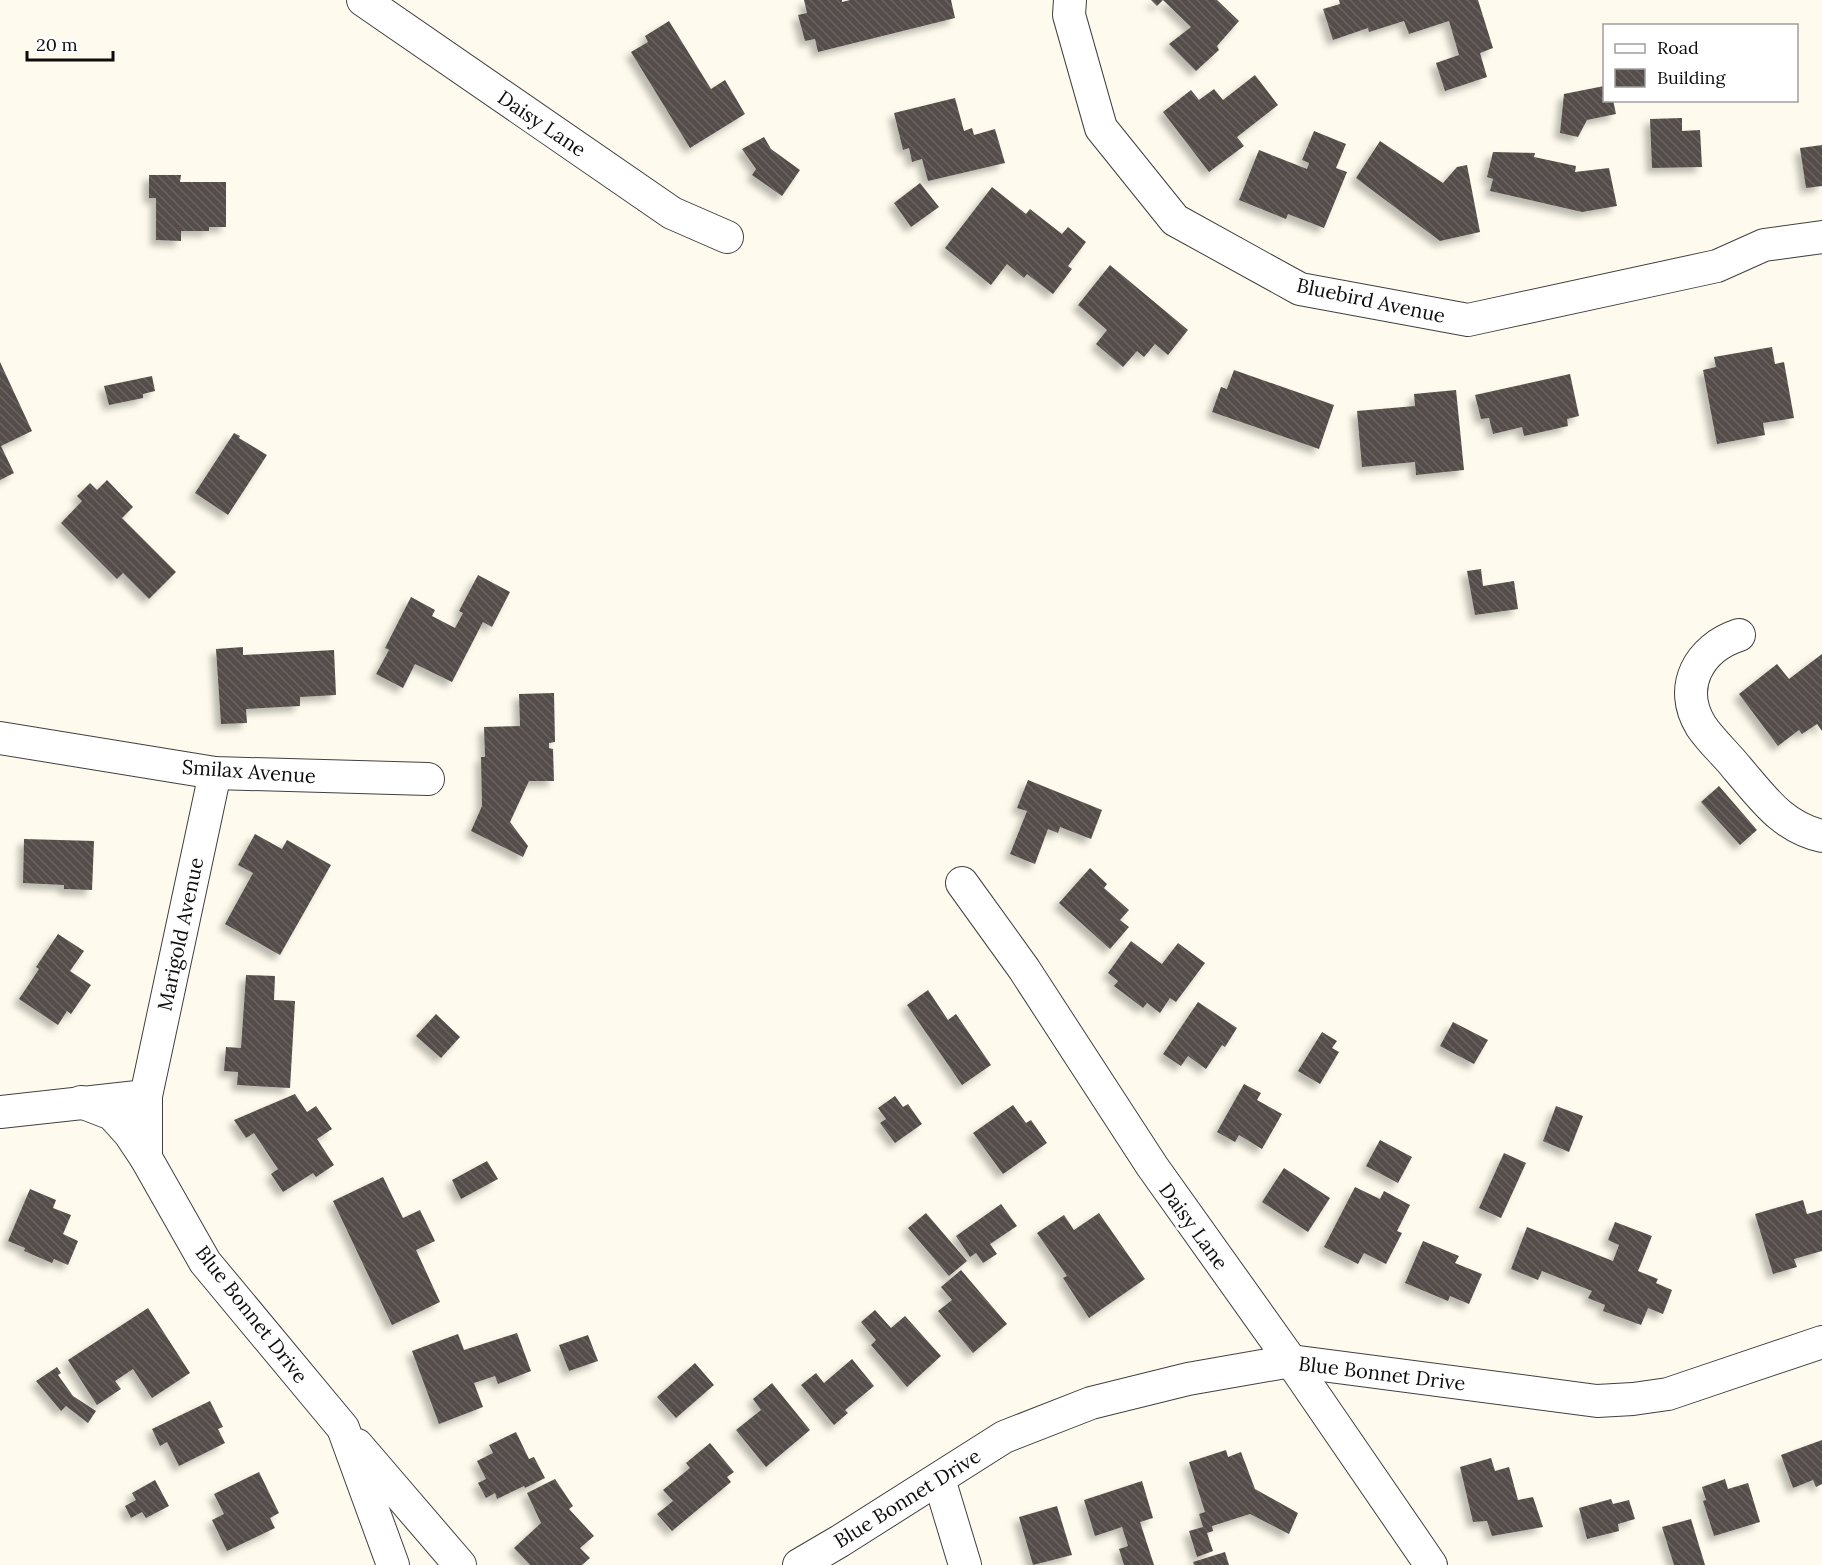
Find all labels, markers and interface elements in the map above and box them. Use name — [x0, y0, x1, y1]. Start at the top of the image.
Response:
scale bar — [27, 24, 112, 62]
legend — [1603, 24, 1798, 102]
text: 20 m — [36, 33, 78, 56]
text: Road — [1657, 36, 1699, 59]
text: Building — [1657, 66, 1727, 89]
street label: Daisy Lane — [493, 84, 591, 162]
street label: Bluebird Avenue — [1294, 272, 1448, 328]
street label: Smilax Avenue — [181, 754, 317, 788]
street label: Marigold Avenue — [152, 855, 208, 1013]
street label: Daisy Lane — [1154, 1178, 1234, 1274]
street label: Blue Bonnet Drive — [190, 1240, 314, 1388]
street label: Blue Bonnet Drive — [1297, 1350, 1467, 1396]
street label: Blue Bonnet Drive — [829, 1443, 985, 1553]

